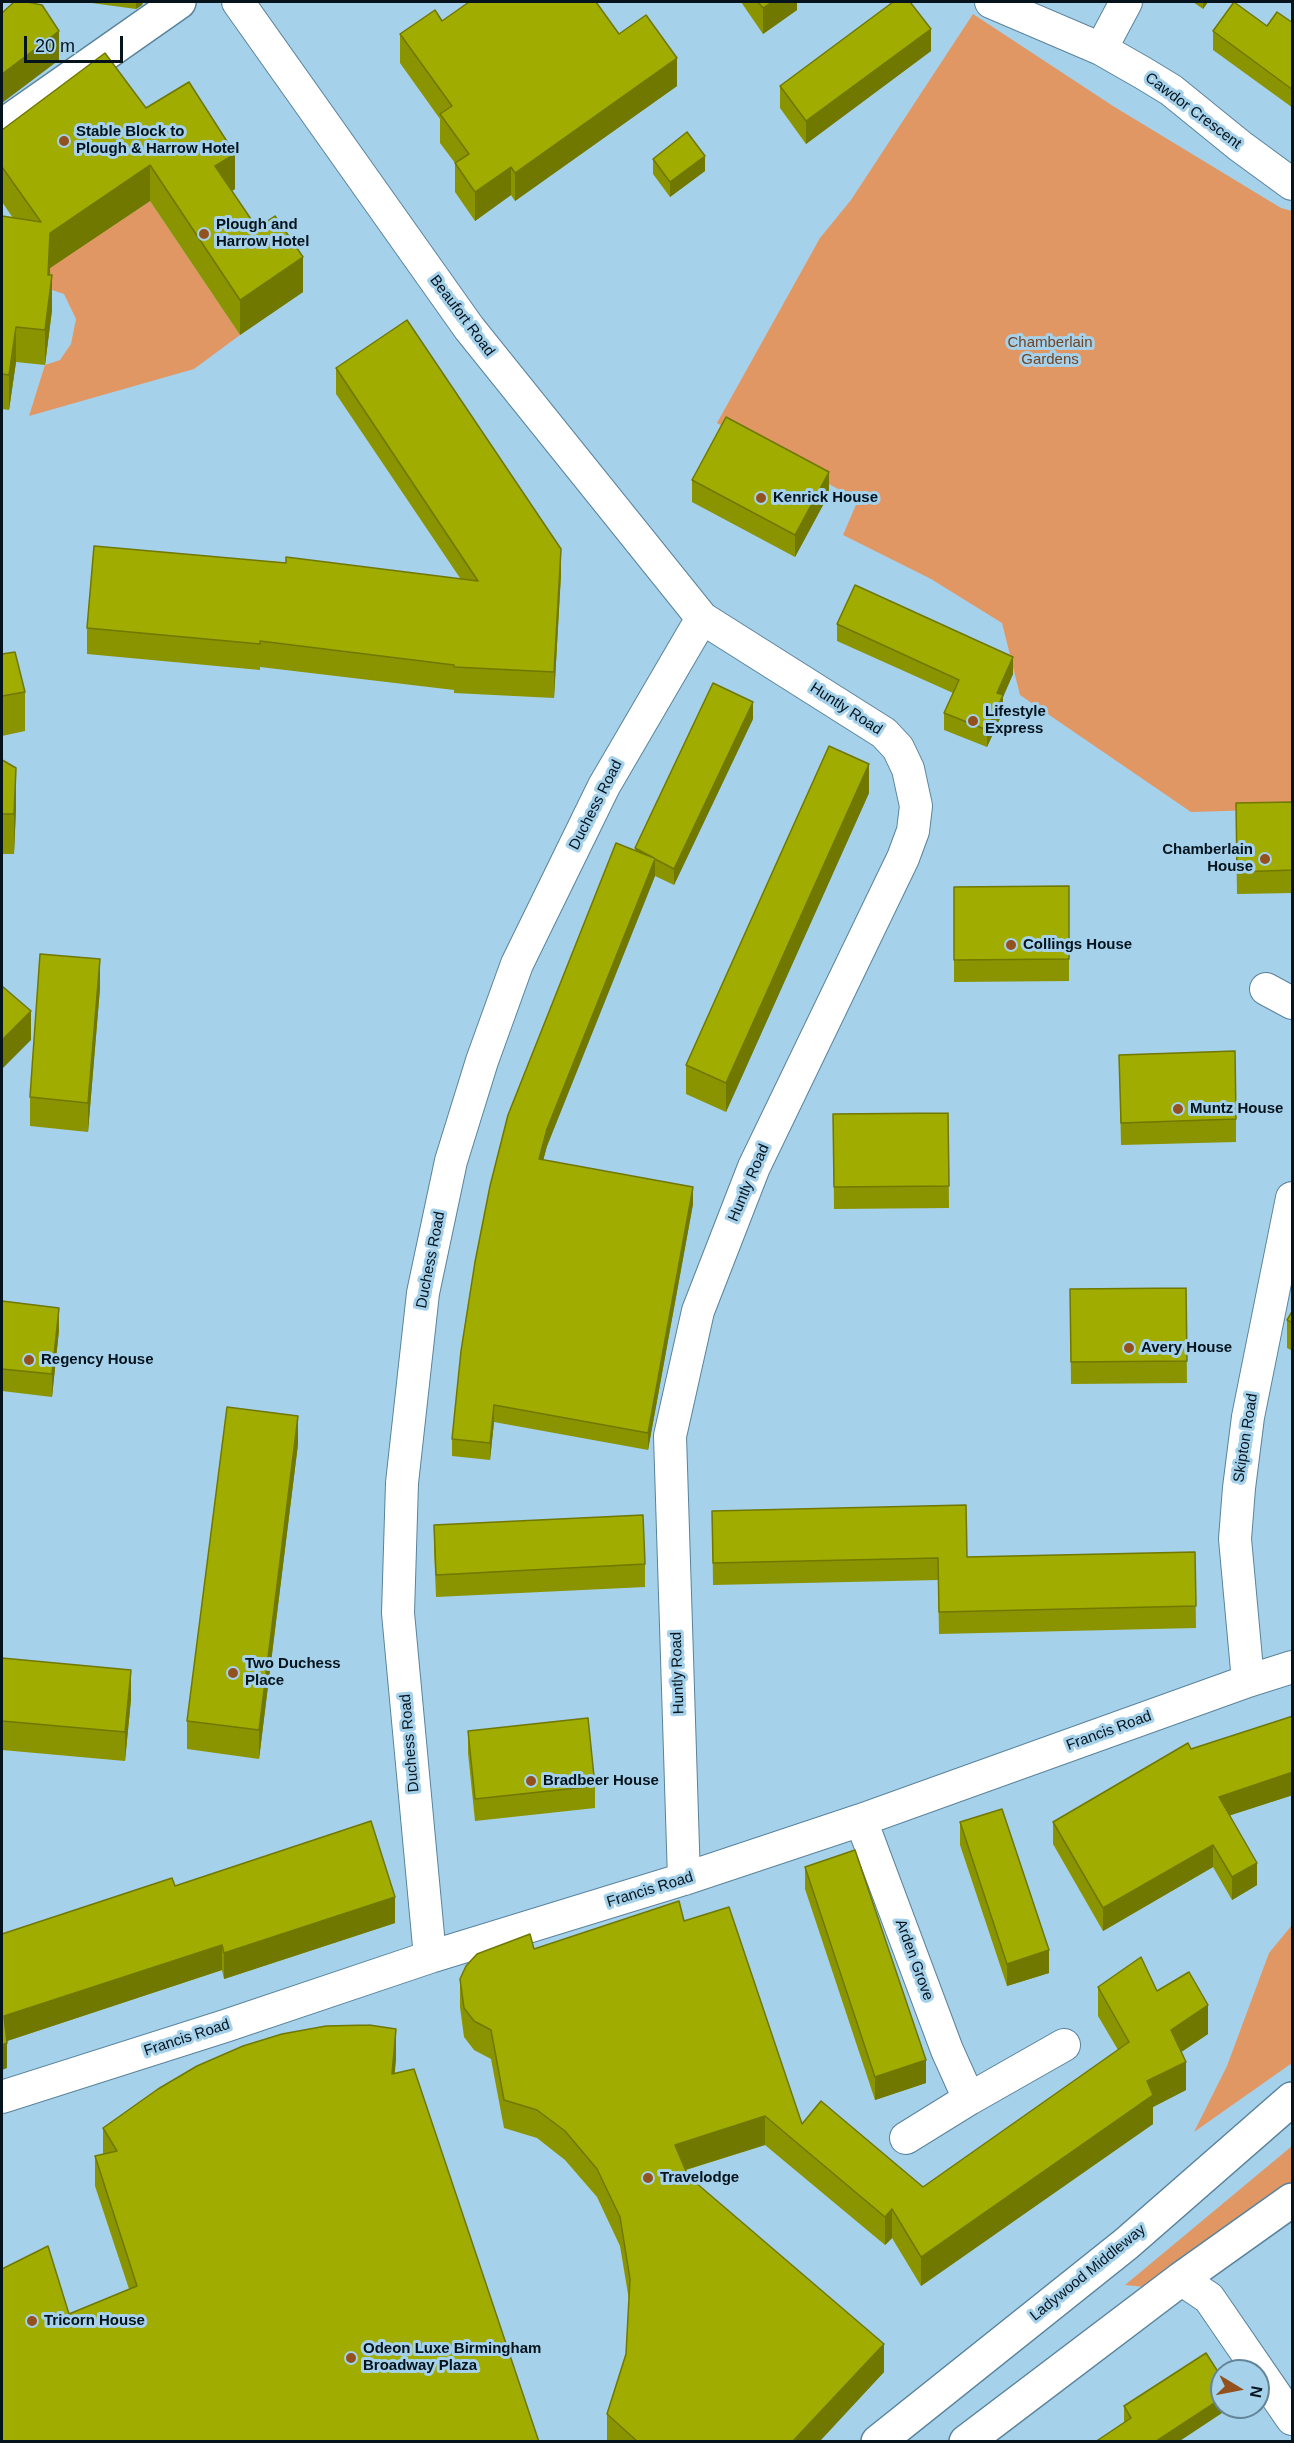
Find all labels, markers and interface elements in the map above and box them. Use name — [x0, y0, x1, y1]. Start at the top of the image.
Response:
scale bar — [27, 24, 126, 62]
text: 20 m — [35, 36, 75, 56]
street label: Cawdor Crescent — [1141, 69, 1245, 153]
place label: Stable Block to Plough & Harrow Hotel — [76, 123, 239, 158]
marker: Stable Block to Plough & Harrow Hotel — [57, 134, 71, 148]
place label: Plough and Harrow Hotel — [216, 216, 309, 251]
marker: Plough and Harrow Hotel — [197, 227, 211, 241]
street label: Beaufort Road — [426, 272, 498, 360]
park label: Chamberlain Gardens — [1007, 334, 1093, 369]
place label: Kenrick House — [773, 489, 878, 507]
marker: Kenrick House — [754, 491, 768, 505]
street label: Huntly Road — [806, 679, 886, 739]
place label: Lifestyle Express — [985, 703, 1046, 738]
marker: Lifestyle Express — [966, 714, 980, 728]
street label: Duchess Road — [566, 757, 626, 853]
place label: Chamberlain House — [1162, 841, 1253, 876]
marker: Chamberlain House — [1258, 852, 1272, 866]
place label: Collings House — [1023, 936, 1132, 954]
marker: Collings House — [1004, 938, 1018, 952]
place label: Muntz House — [1190, 1100, 1283, 1118]
marker: Muntz House — [1171, 1102, 1185, 1116]
street label: Huntly Road — [725, 1141, 773, 1225]
street label: Duchess Road — [413, 1210, 449, 1310]
place label: Avery House — [1141, 1339, 1232, 1357]
marker: Avery House — [1122, 1341, 1136, 1355]
place label: Regency House — [41, 1351, 154, 1369]
marker: Regency House — [22, 1353, 36, 1367]
street label: Skipton Road — [1230, 1392, 1262, 1484]
street label: Huntly Road — [668, 1631, 688, 1715]
place label: Two Duchess Place — [245, 1655, 341, 1690]
marker: Two Duchess Place — [226, 1666, 240, 1680]
street label: Duchess Road — [397, 1693, 423, 1793]
street label: Francis Road — [1064, 1707, 1154, 1755]
place label: Bradbeer House — [543, 1772, 659, 1790]
marker: Bradbeer House — [524, 1774, 538, 1788]
street label: Francis Road — [605, 1868, 695, 1912]
street label: Arden Grove — [891, 1917, 937, 2003]
street label: Francis Road — [142, 2016, 232, 2060]
place label: Travelodge — [660, 2169, 739, 2187]
marker: Travelodge — [641, 2171, 655, 2185]
street label: Ladywood Middleway — [1027, 2221, 1149, 2325]
place label: Tricorn House — [44, 2312, 145, 2330]
marker: Tricorn House — [25, 2314, 39, 2328]
place label: Odeon Luxe Birmingham Broadway Plaza — [363, 2340, 541, 2375]
marker: Odeon Luxe Birmingham Broadway Plaza — [344, 2351, 358, 2365]
north arrow — [1210, 2359, 1270, 2419]
text: N — [1247, 2385, 1266, 2399]

